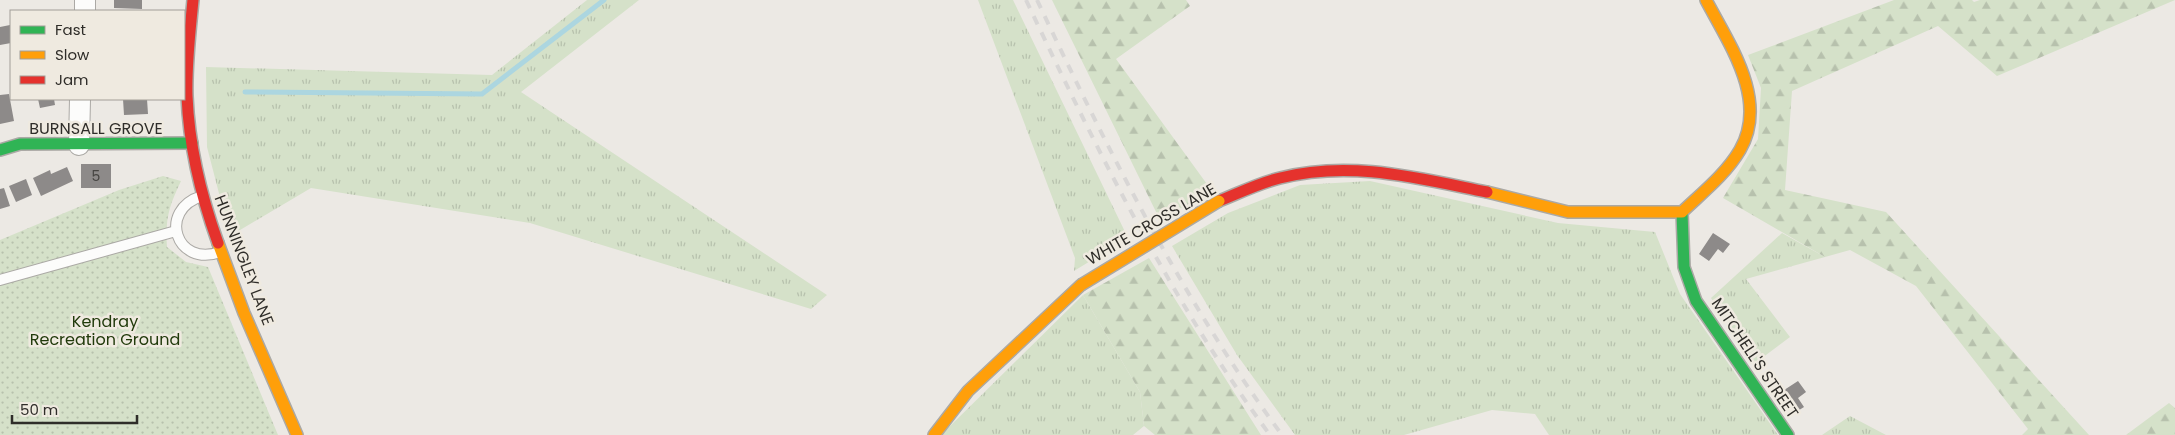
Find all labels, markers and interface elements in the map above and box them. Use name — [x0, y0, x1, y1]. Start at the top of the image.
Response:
legend — [10, 10, 185, 100]
text: Fast — [55, 19, 86, 40]
text: Slow — [55, 44, 90, 65]
text: Jam — [55, 69, 89, 90]
street label: BURNSALL GROVE — [29, 117, 163, 140]
house number: 5 — [92, 166, 100, 186]
street label: WHITE CROSS LANE — [1082, 177, 1220, 271]
street label: HUNNINGLEY LANE — [209, 192, 279, 328]
street label: MITCHELL'S STREET — [1706, 293, 1804, 423]
park label: Kendray Recreation Ground — [30, 310, 180, 351]
scale bar — [12, 392, 138, 424]
text: 50 m — [20, 399, 58, 420]

